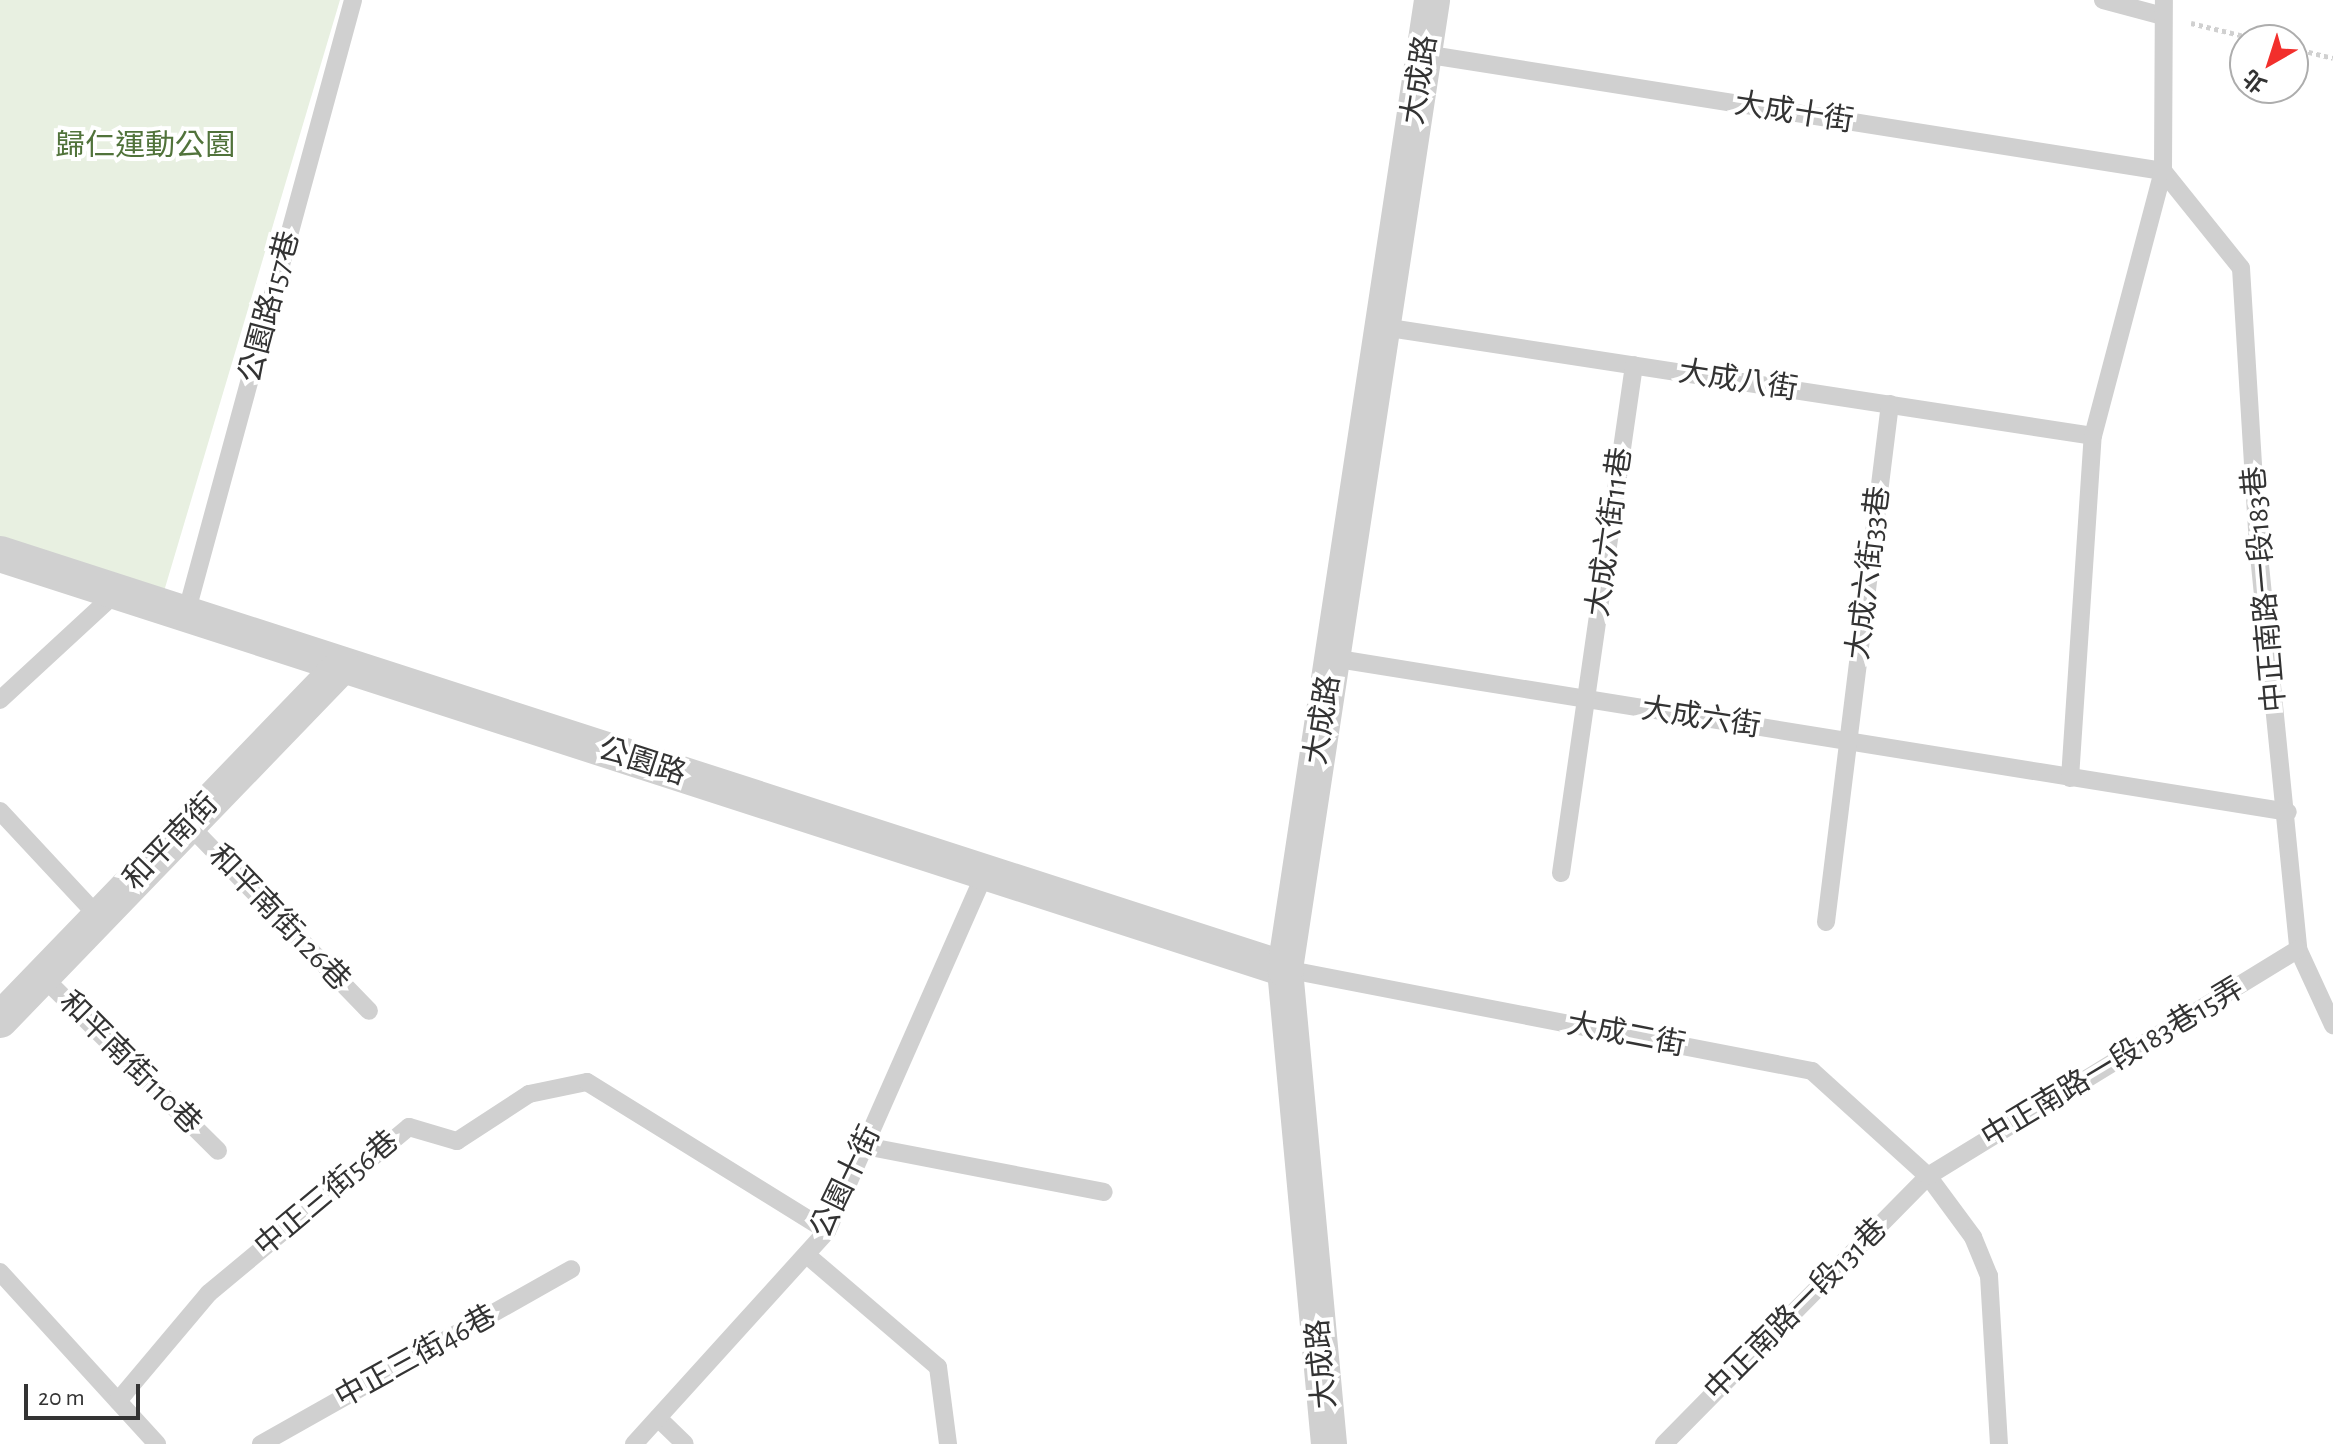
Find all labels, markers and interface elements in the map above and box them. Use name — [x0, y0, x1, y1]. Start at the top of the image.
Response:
north arrow — [2229, 24, 2309, 104]
street label: 大成路 — [1395, 33, 1445, 127]
text: 北 — [2240, 66, 2271, 97]
street label: 大成十街 — [1732, 86, 1856, 140]
park label: 歸仁運動公園 — [55, 128, 235, 164]
street label: 公園路157巷 — [233, 227, 307, 387]
street label: 大成八街 — [1676, 354, 1800, 408]
street label: 大成六街11巷 — [1580, 445, 1640, 619]
street label: 中正南路一段183巷 — [2236, 464, 2294, 714]
street label: 大成六街33巷 — [1840, 484, 1898, 662]
street label: 大成路 — [1298, 673, 1348, 767]
street label: 大成六街 — [1639, 691, 1763, 745]
street label: 公園路 — [594, 731, 690, 793]
street label: 和平南街 — [116, 786, 226, 898]
street label: 和平南街126巷 — [201, 838, 357, 998]
street label: 中正南路一段183巷15弄 — [1975, 970, 2251, 1156]
street label: 和平南街110巷 — [51, 984, 209, 1142]
street label: 大成二街 — [1564, 1006, 1688, 1064]
street label: 公園十街 — [804, 1120, 888, 1244]
street label: 中正三街56巷 — [248, 1123, 406, 1265]
street label: 中正南路一段131巷 — [1697, 1211, 1895, 1409]
street label: 中正三街46巷 — [329, 1298, 503, 1416]
street label: 大成路 — [1300, 1318, 1344, 1410]
scale bar — [28, 1368, 144, 1418]
text: 20 m — [38, 1386, 85, 1410]

